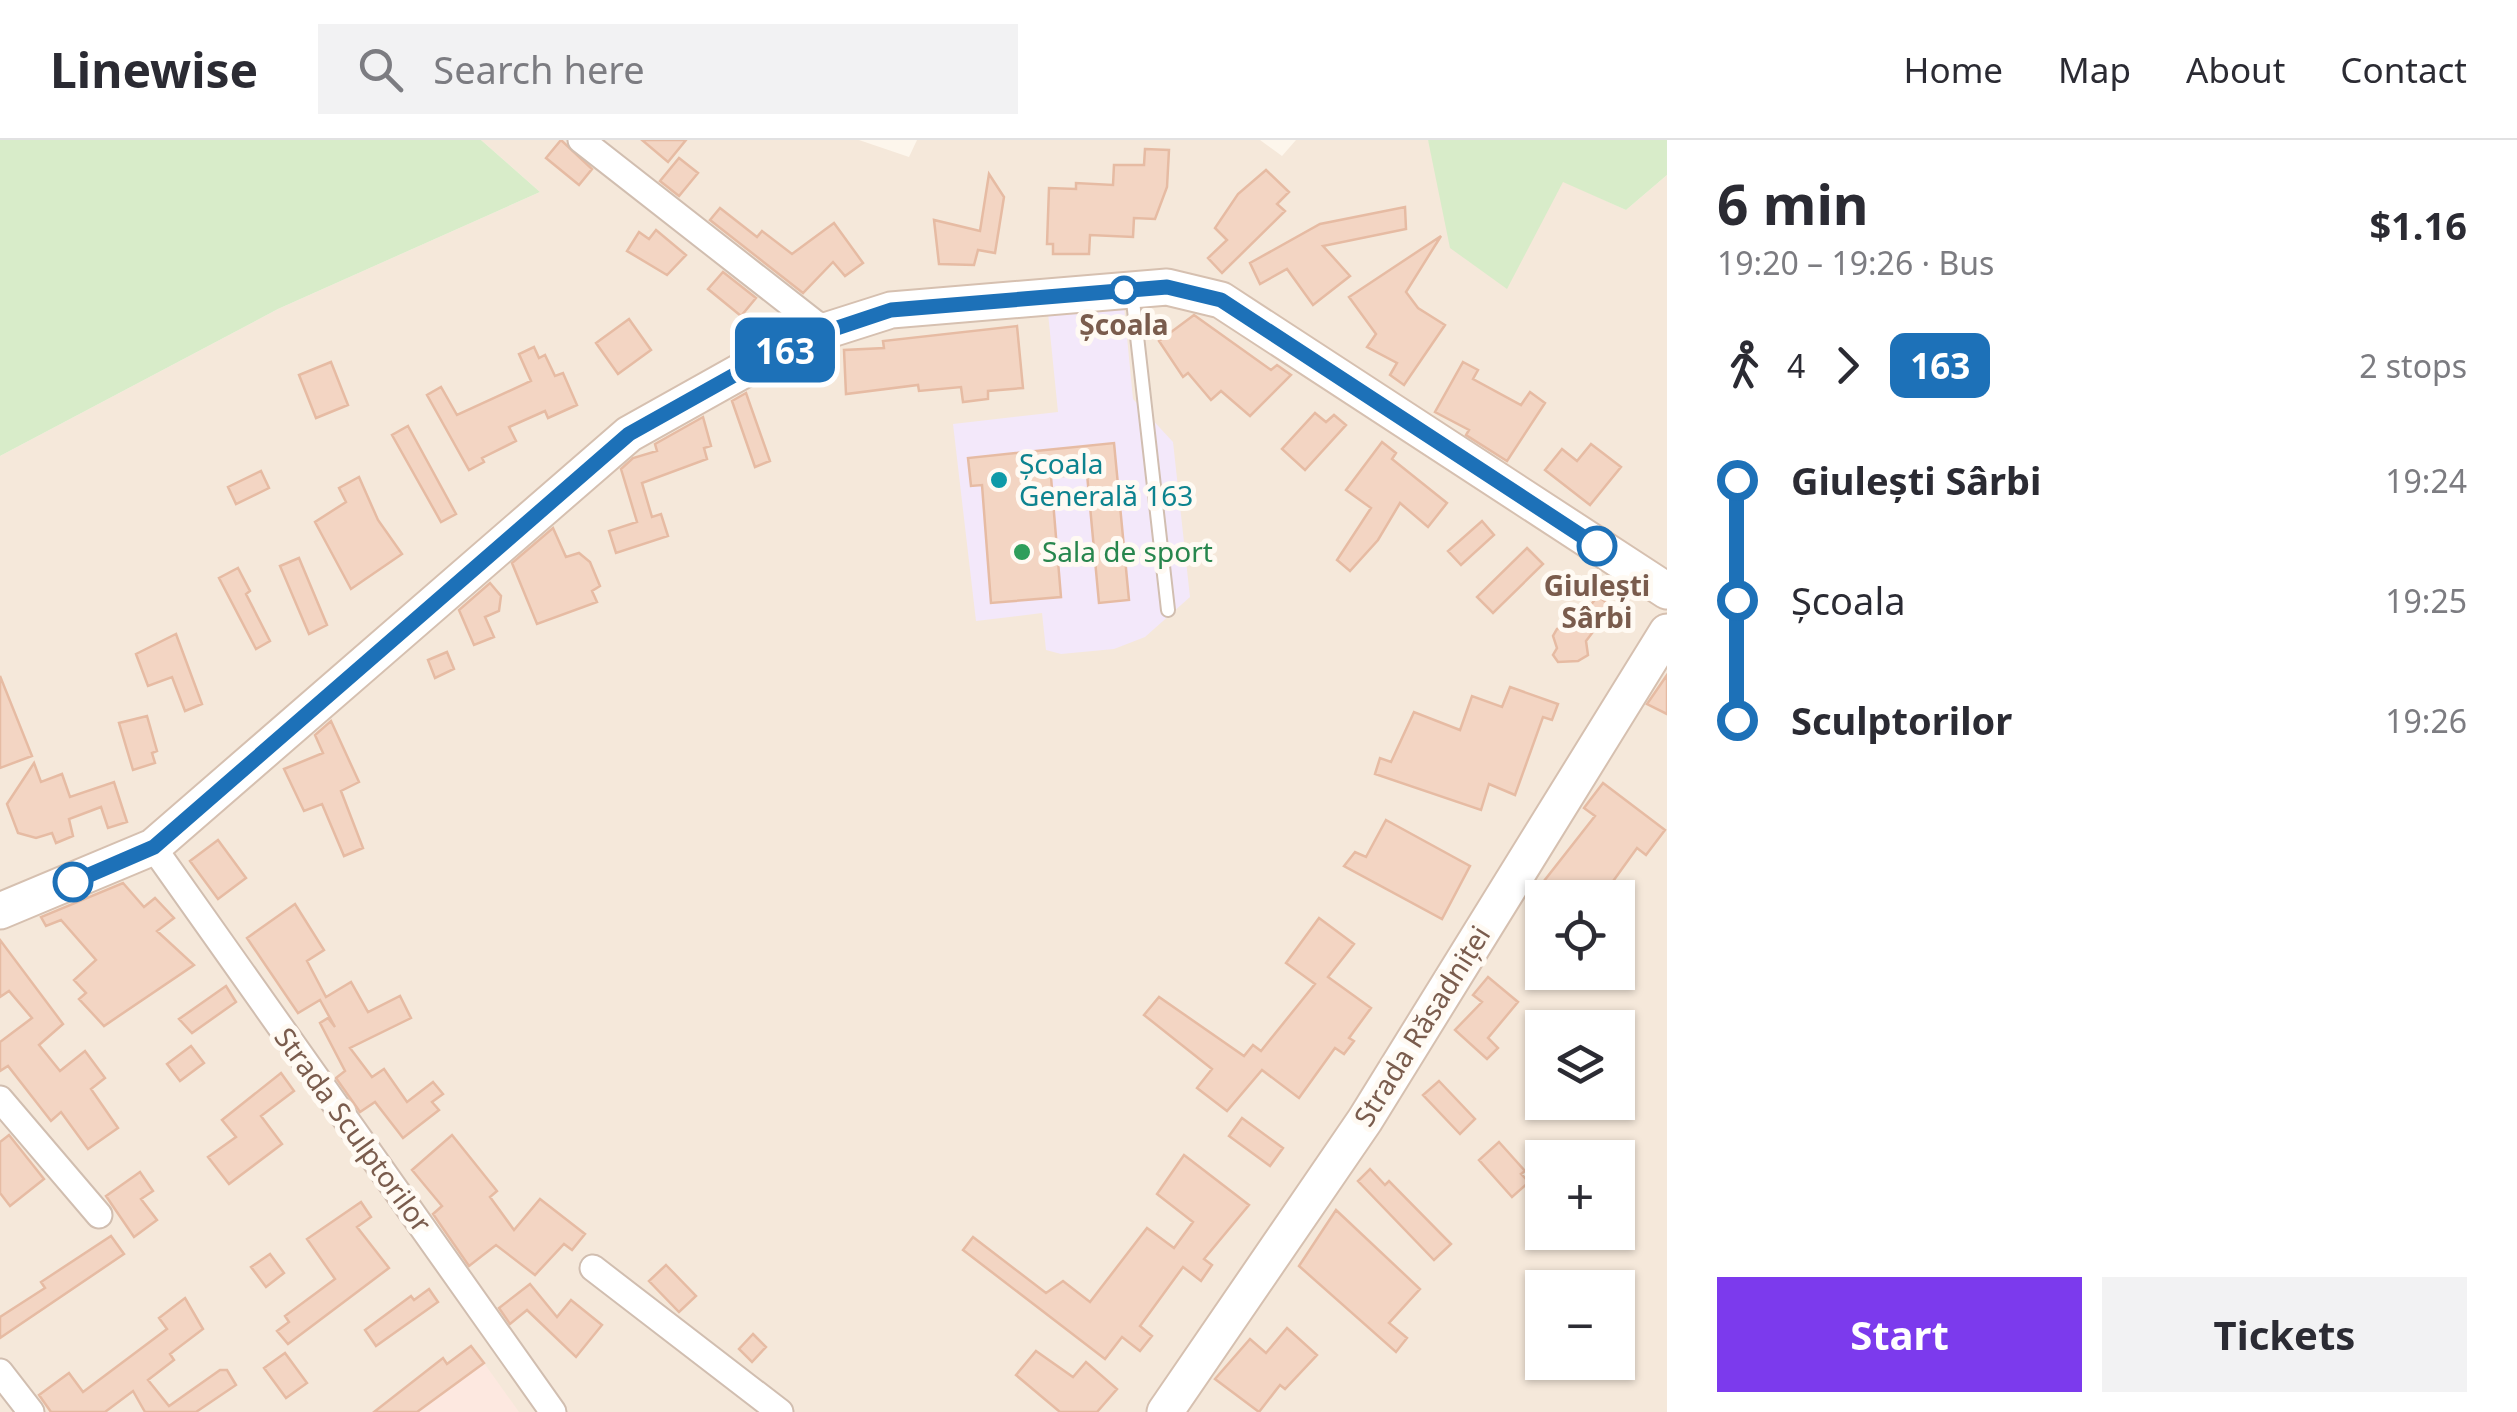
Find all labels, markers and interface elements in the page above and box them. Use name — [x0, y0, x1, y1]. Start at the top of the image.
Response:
search box — [318, 24, 1018, 114]
text: Linewise — [50, 37, 258, 102]
icon: search — [353, 42, 408, 97]
text: Search here — [433, 43, 645, 95]
text: Home — [1904, 46, 2003, 93]
text: Map — [2058, 46, 2131, 93]
text: About — [2186, 46, 2285, 93]
text: Contact — [2340, 46, 2467, 93]
text: 6 min — [1717, 166, 1869, 241]
text: $1.16 — [2369, 199, 2467, 251]
text: 19:20 – 19:26 · Bus — [1717, 241, 1994, 284]
marker: Școala — [1111, 277, 1137, 303]
place label: Școala — [1079, 305, 1169, 343]
line badge: 163 — [728, 318, 842, 382]
text: 163 — [755, 327, 815, 374]
icon: walk — [1717, 338, 1772, 393]
icon: forward — [1820, 338, 1875, 393]
text: 163 — [1910, 342, 1970, 389]
text: 4 — [1787, 344, 1805, 387]
text: 2 stops — [2359, 344, 2467, 387]
place label: Școala Generală 163 — [1019, 444, 1193, 514]
text: Giulești Sârbi — [1791, 454, 2041, 506]
text: 19:24 — [2385, 459, 2467, 502]
marker: Școala Generală 163 — [988, 469, 1010, 491]
marker: Giulești Sârbi — [1578, 527, 1616, 565]
place label: Sala de sport — [1042, 532, 1213, 570]
marker: Sala de sport — [1011, 541, 1033, 563]
place label: Giulești Sârbi — [1544, 566, 1650, 636]
text: Școala — [1791, 574, 1906, 626]
text: 19:25 — [2385, 579, 2467, 622]
text: Sculptorilor — [1791, 694, 2012, 746]
text: 19:26 — [2385, 699, 2467, 742]
unlabelled marker — [54, 863, 92, 901]
map controls — [1525, 880, 1635, 1380]
button: locate — [1525, 880, 1635, 990]
street label: Strada Răsadniței — [1344, 918, 1498, 1133]
button: layers — [1525, 1010, 1635, 1120]
street label: Strada Sculptorilor — [267, 1019, 441, 1240]
button: + — [1525, 1140, 1635, 1250]
button: − — [1525, 1270, 1635, 1380]
button: Start — [1717, 1277, 2082, 1392]
button: Tickets — [2102, 1277, 2467, 1392]

